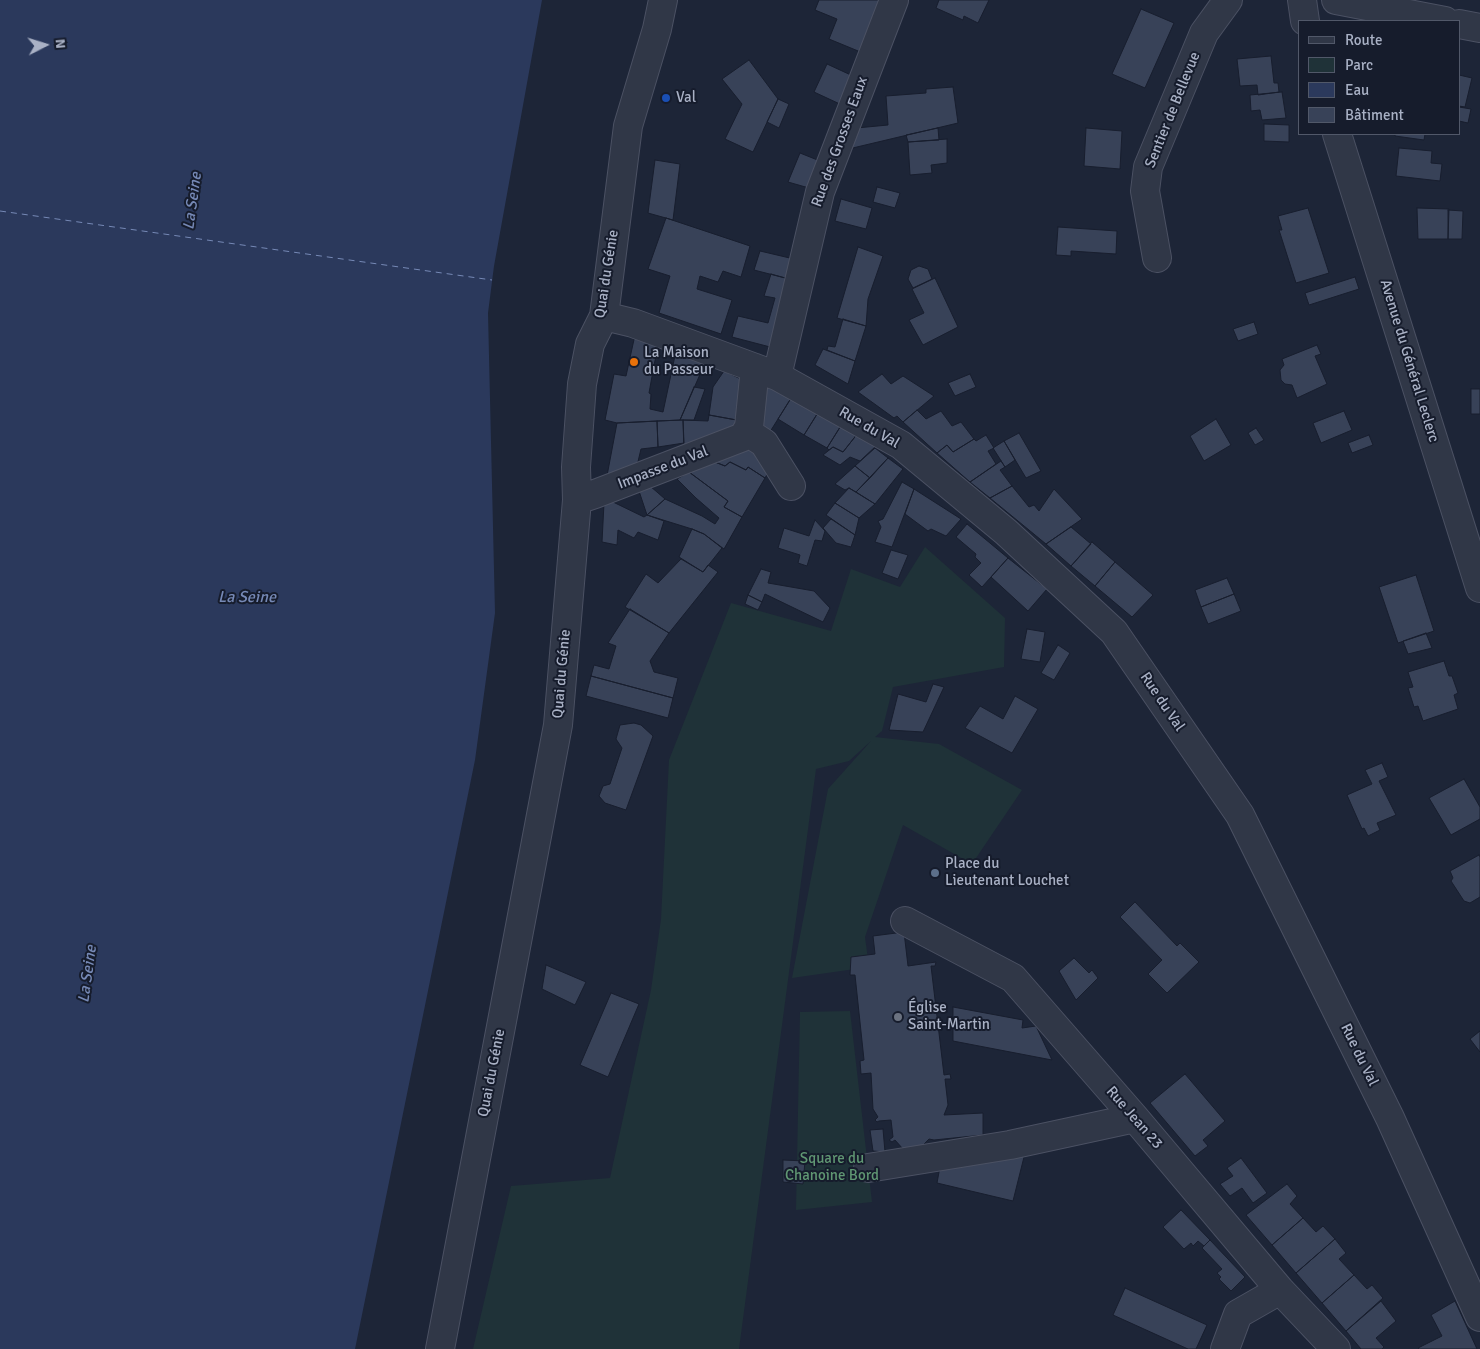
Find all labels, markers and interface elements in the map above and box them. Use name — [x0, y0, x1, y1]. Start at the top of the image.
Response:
north arrow — [20, 20, 70, 70]
legend — [1298, 20, 1460, 135]
text: Route — [1345, 31, 1382, 49]
text: N — [52, 38, 69, 49]
street label: Sentier de Bellevue — [1142, 49, 1204, 171]
text: Parc — [1345, 56, 1373, 74]
street label: Rue des Grosses Eaux — [808, 74, 872, 210]
text: Eau — [1345, 81, 1369, 99]
place label: Val — [676, 89, 696, 107]
marker: Val — [660, 92, 672, 104]
text: Bâtiment — [1345, 106, 1404, 124]
water label: La Seine — [179, 171, 207, 231]
street label: Quai du Génie — [591, 228, 623, 320]
street label: Avenue du Général Leclerc — [1376, 277, 1442, 445]
place label: La Maison du Passeur — [644, 344, 714, 379]
marker: La Maison du Passeur — [628, 356, 640, 368]
street label: Rue du Val — [835, 403, 903, 453]
street label: Impasse du Val — [615, 443, 711, 493]
water label: La Seine — [218, 588, 276, 608]
street label: Quai du Génie — [549, 629, 575, 719]
street label: Rue du Val — [1136, 669, 1188, 735]
place label: Place du Lieutenant Louchet — [945, 855, 1069, 890]
marker: Place du Lieutenant Louchet — [929, 867, 941, 879]
water label: La Seine — [74, 944, 102, 1004]
place label: Église Saint-Martin — [908, 999, 990, 1034]
marker: Église Saint-Martin — [892, 1011, 904, 1023]
street label: Rue du Val — [1336, 1021, 1382, 1089]
street label: Quai du Génie — [475, 1027, 509, 1119]
street label: Rue Jean 23 — [1102, 1083, 1166, 1153]
park label: Square du Chanoine Bord — [785, 1150, 879, 1185]

